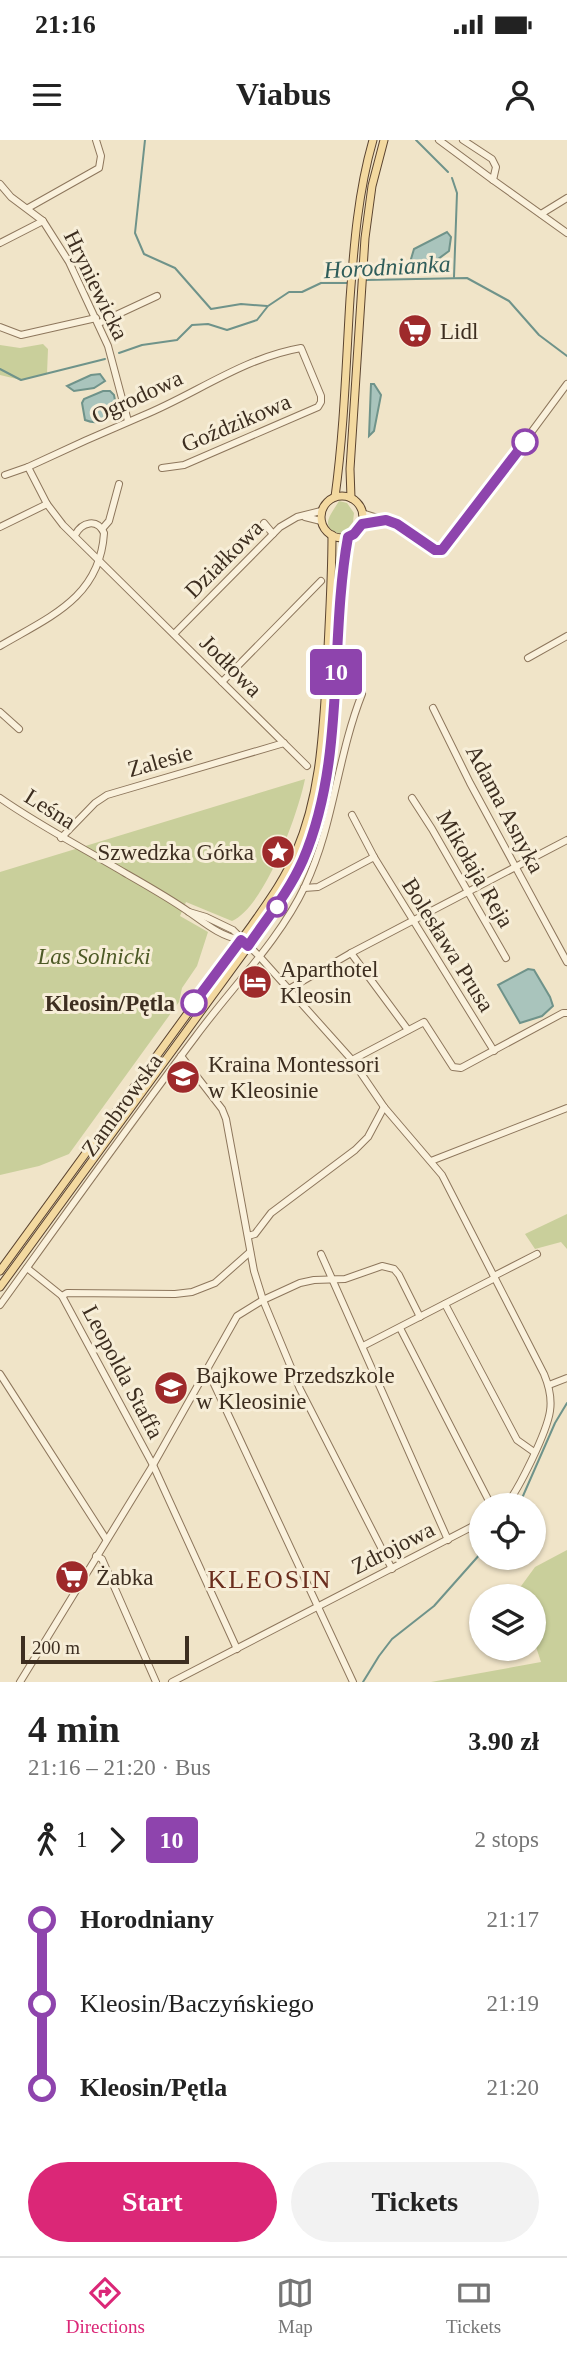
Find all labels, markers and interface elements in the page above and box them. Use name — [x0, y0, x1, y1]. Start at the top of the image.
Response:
text: 21:16 — [35, 10, 96, 39]
icon: menu — [28, 76, 66, 114]
text: Viabus — [236, 76, 331, 112]
icon: person — [501, 76, 539, 114]
street label: Hryniewicka — [59, 226, 133, 344]
water label: Horodnianka — [322, 251, 451, 283]
supermarket icon: Lidl — [396, 312, 434, 350]
place label: Lidl — [440, 319, 478, 344]
street label: Ogrodowa — [88, 365, 186, 429]
street label: Goździkowa — [178, 389, 294, 457]
unlabelled marker — [512, 429, 538, 455]
street label: Działkowa — [180, 515, 268, 603]
street label: Jodłowa — [195, 630, 267, 702]
line badge: 10 — [304, 649, 368, 695]
text: 10 — [324, 659, 348, 685]
street label: Zalesie — [125, 740, 195, 782]
street label: Adama Asnyka — [461, 741, 549, 877]
street label: Leśna — [20, 784, 80, 834]
street label: Mikołaja Reja — [431, 806, 519, 932]
place icon: Szwedzka Górka — [259, 833, 297, 871]
place label: Szwedzka Górka — [98, 840, 254, 865]
street label: Bolesława Prusa — [397, 874, 499, 1016]
unlabelled marker — [267, 897, 287, 917]
park label: Las Solnicki — [36, 944, 151, 969]
place label: Aparthotel Kleosin — [280, 957, 378, 1008]
hotel icon: Aparthotel Kleosin — [236, 963, 274, 1001]
marker: Kleosin/Pętla — [181, 990, 207, 1016]
place label: Kleosin/Pętla — [45, 991, 175, 1016]
street label: Zambrowska — [77, 1049, 167, 1161]
place label: Kraina Montessori w Kleosinie — [208, 1052, 380, 1103]
school or university icon: Kraina Montessori w Kleosinie — [164, 1058, 202, 1096]
street label: Leopolda Staffa — [77, 1301, 169, 1443]
place label: Bajkowe Przedszkole w Kleosinie — [196, 1363, 395, 1414]
school or university icon: Bajkowe Przedszkole w Kleosinie — [152, 1369, 190, 1407]
map controls — [469, 1493, 546, 1661]
button: locate — [469, 1493, 546, 1570]
street label: Zdrojowa — [347, 1517, 439, 1579]
supermarket icon: Żabka — [53, 1558, 91, 1596]
place label: Żabka — [96, 1565, 153, 1590]
district label: KLEOSIN — [207, 1565, 333, 1594]
button: layers — [469, 1584, 546, 1661]
scale bar — [21, 1633, 189, 1665]
text: 200 m — [32, 1637, 80, 1658]
text: 4 min — [28, 1708, 120, 1750]
text: 3.90 zł — [468, 1727, 539, 1756]
text: 21:16 – 21:20 · Bus — [28, 1755, 211, 1780]
icon: walk — [28, 1821, 66, 1859]
icon: forward — [98, 1821, 136, 1859]
text: 1 — [76, 1827, 88, 1852]
text: 10 — [160, 1827, 184, 1853]
text: 2 stops — [474, 1827, 539, 1852]
text: Horodniany — [80, 1905, 214, 1934]
text: 21:17 — [487, 1907, 539, 1932]
text: Kleosin/Baczyńskiego — [80, 1989, 314, 2018]
text: 21:19 — [487, 1991, 539, 2016]
text: Kleosin/Pętla — [80, 2073, 227, 2102]
text: 21:20 — [487, 2075, 539, 2100]
button: Start — [28, 2162, 277, 2242]
button: Tickets — [291, 2162, 539, 2242]
tab: Directions — [66, 2274, 145, 2338]
tab: Map — [276, 2274, 314, 2338]
tab: Tickets — [446, 2274, 501, 2338]

